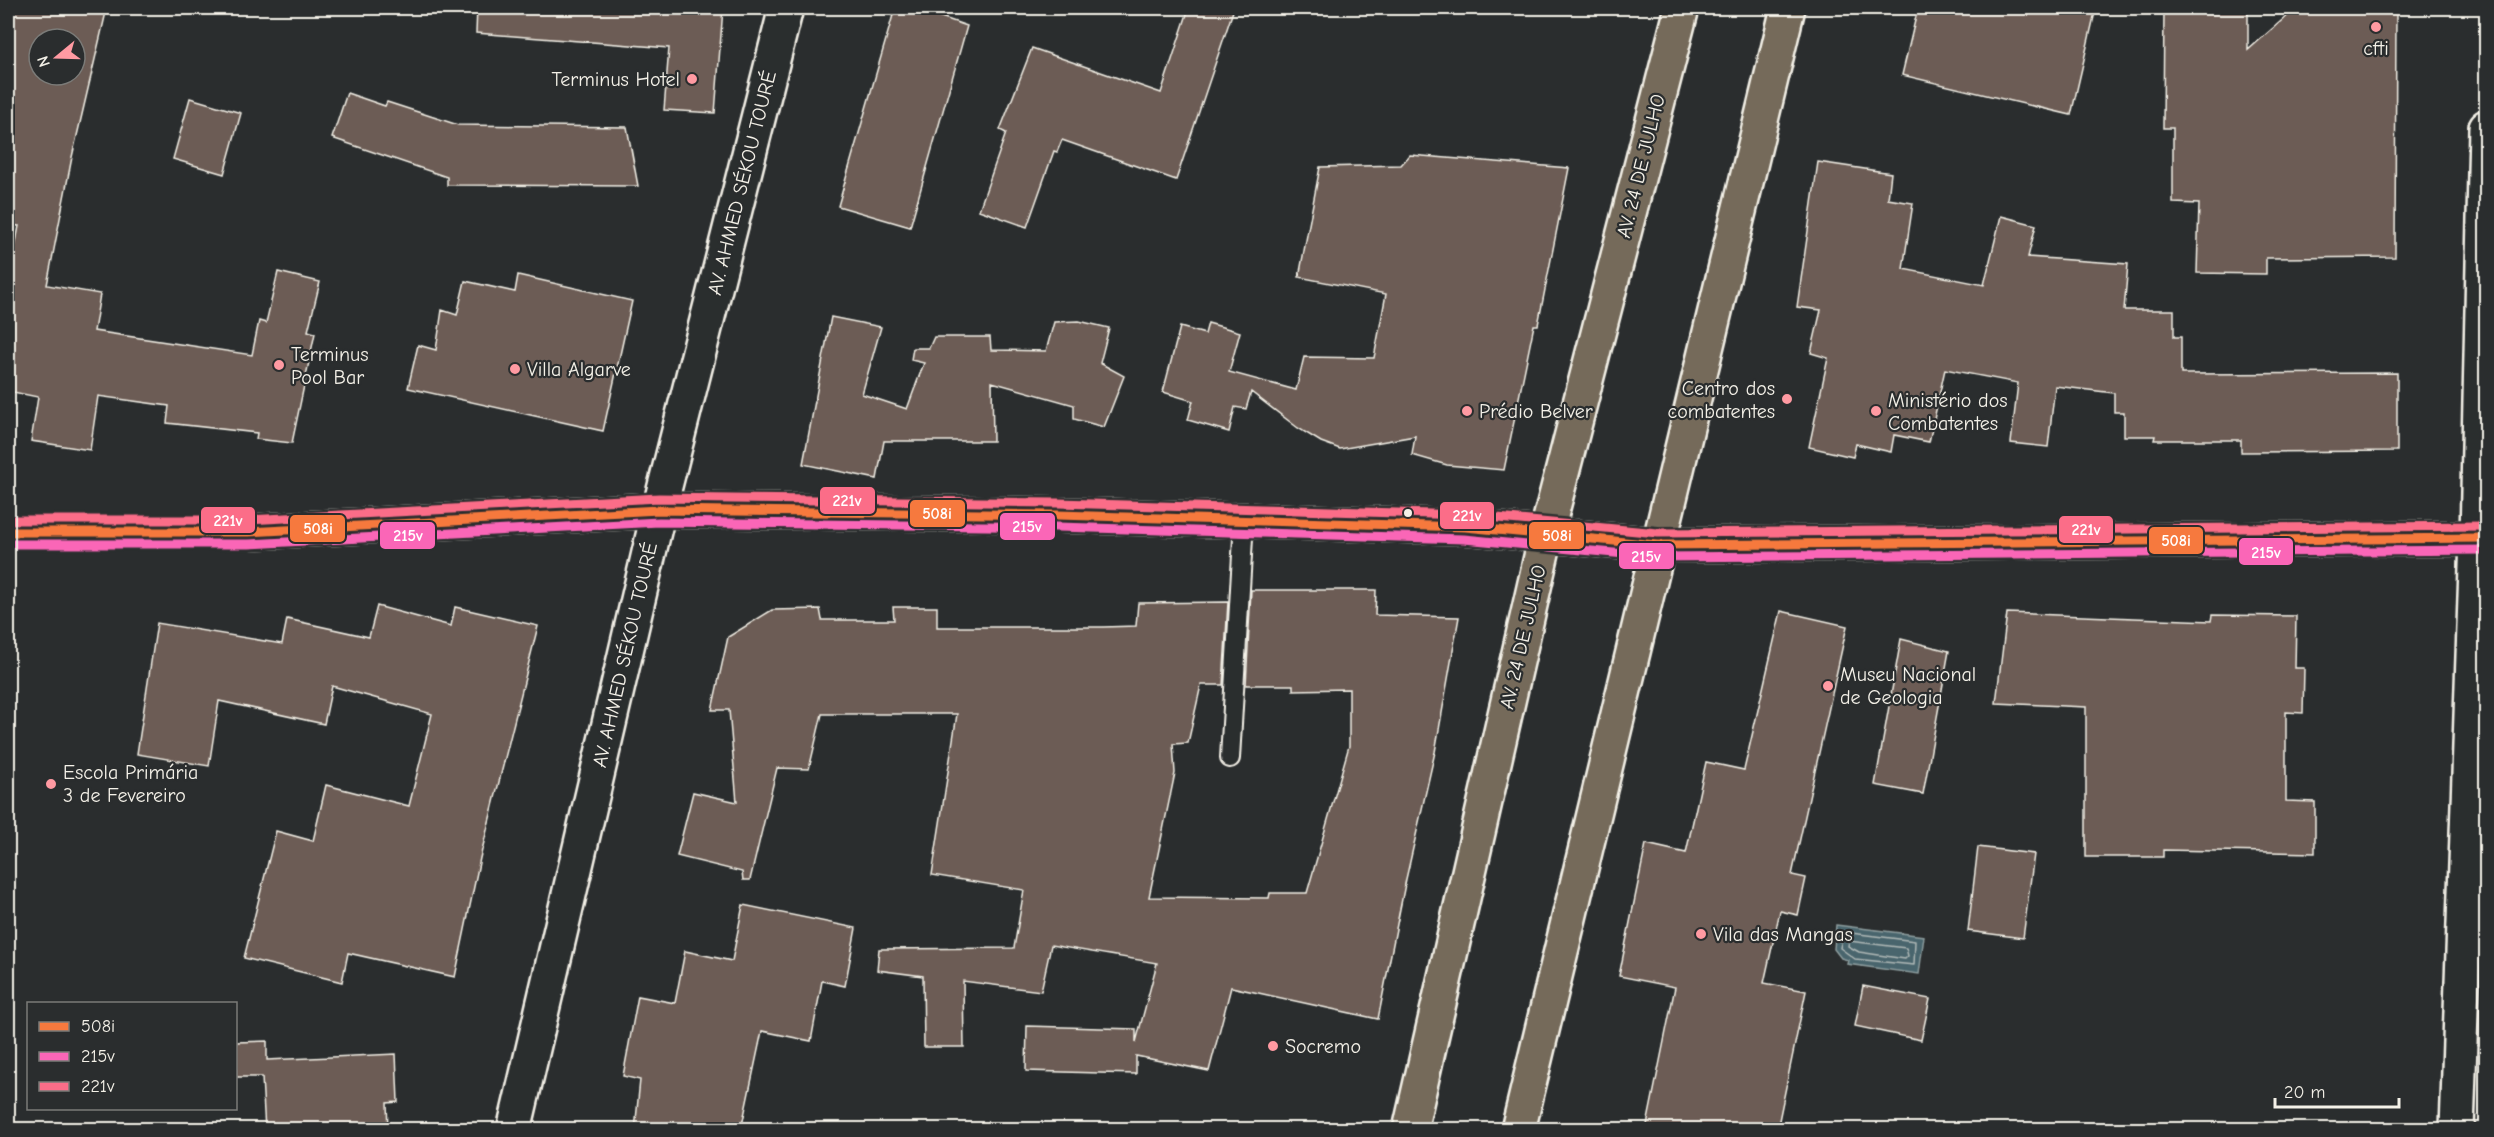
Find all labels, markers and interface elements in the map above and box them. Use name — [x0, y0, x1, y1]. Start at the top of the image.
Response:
marker: cfti — [2369, 20, 2383, 34]
north arrow — [27, 27, 87, 87]
place label: cfti — [2363, 37, 2389, 60]
text: N — [34, 54, 54, 69]
place label: Terminus Hotel — [551, 68, 680, 91]
street label: AV. AHMED SÉKOU TOURÉ — [703, 69, 781, 297]
marker: Terminus Hotel — [685, 72, 699, 86]
street label: AV. 24 DE JULHO — [1612, 92, 1670, 240]
place label: Terminus Pool Bar — [291, 343, 368, 389]
marker: Terminus Pool Bar — [272, 358, 286, 372]
place label: Villa Algarve — [527, 358, 631, 381]
marker: Villa Algarve — [508, 362, 522, 376]
place label: Centro dos combatentes — [1668, 377, 1775, 423]
place label: Ministério dos Combatentes — [1888, 389, 2007, 435]
marker: Centro dos combatentes — [1780, 392, 1794, 406]
place label: Prédio Belver — [1479, 400, 1593, 423]
marker: Prédio Belver — [1460, 404, 1474, 418]
marker: Ministério dos Combatentes — [1869, 404, 1883, 418]
line badge: 221v — [819, 486, 876, 515]
text: 221v — [832, 492, 862, 510]
line badge: 508i — [909, 499, 966, 528]
line badge: 221v — [1439, 501, 1495, 530]
text: 508i — [922, 505, 952, 523]
line badge: 221v — [200, 506, 256, 534]
unlabelled marker — [1402, 507, 1414, 519]
text: 221v — [1452, 507, 1482, 525]
text: 221v — [213, 512, 243, 530]
line badge: 215v — [999, 512, 1056, 541]
line badge: 508i — [289, 514, 346, 543]
line badge: 221v — [2058, 515, 2114, 544]
text: 215v — [1012, 518, 1042, 536]
text: 508i — [303, 520, 333, 538]
line badge: 215v — [379, 521, 436, 550]
line badge: 508i — [1528, 521, 1585, 550]
text: 221v — [2071, 521, 2101, 539]
line badge: 508i — [2148, 526, 2204, 555]
text: 215v — [393, 527, 423, 545]
text: 508i — [1542, 527, 1572, 545]
text: 508i — [2161, 532, 2191, 550]
line badge: 215v — [2238, 537, 2294, 566]
street label: AV. AHMED SÉKOU TOURÉ — [588, 540, 662, 770]
line badge: 215v — [1618, 542, 1675, 570]
text: 215v — [2251, 544, 2281, 562]
text: 215v — [1631, 548, 1661, 566]
street label: AV. 24 DE JULHO — [1495, 563, 1551, 711]
place label: Museu Nacional de Geologia — [1840, 663, 1976, 709]
marker: Museu Nacional de Geologia — [1821, 679, 1835, 693]
place label: Escola Primária 3 de Fevereiro — [63, 761, 198, 807]
marker: Escola Primária 3 de Fevereiro — [44, 777, 58, 791]
place label: Vila das Mangas — [1713, 923, 1853, 946]
marker: Vila das Mangas — [1694, 927, 1708, 941]
legend — [27, 1002, 237, 1110]
text: 508i — [81, 1016, 115, 1037]
place label: Socremo — [1285, 1035, 1361, 1058]
marker: Socremo — [1266, 1039, 1280, 1053]
text: 215v — [81, 1046, 115, 1067]
scale bar — [2275, 1071, 2400, 1109]
text: 221v — [81, 1076, 115, 1097]
text: 20 m — [2284, 1082, 2325, 1103]

